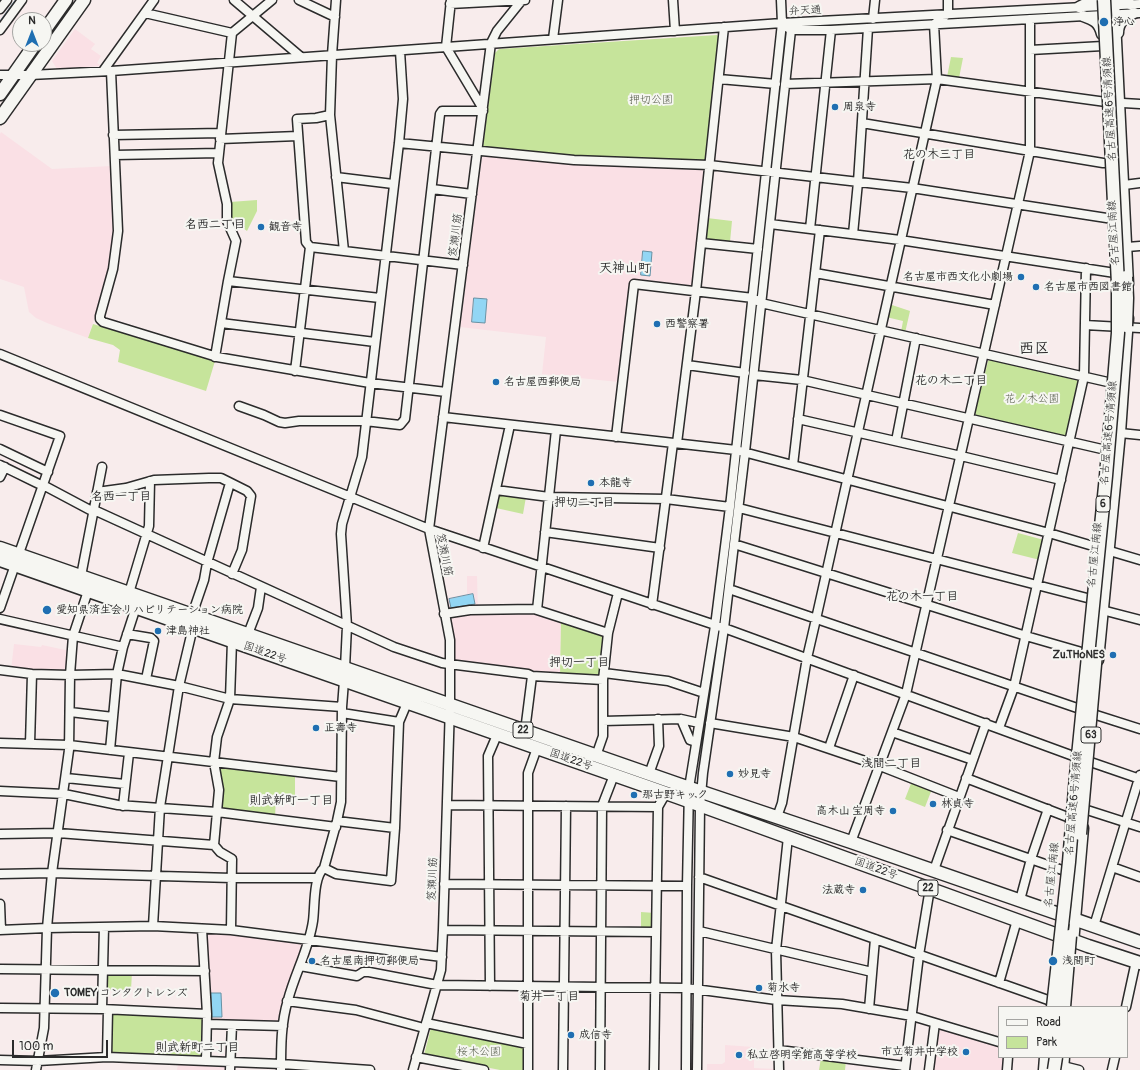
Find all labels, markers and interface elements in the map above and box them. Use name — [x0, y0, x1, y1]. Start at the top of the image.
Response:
street label: 弁天通 — [788, 4, 822, 18]
north arrow — [12, 12, 52, 52]
text: N — [28, 14, 36, 27]
place label: 浄心 — [1113, 15, 1135, 29]
marker: 浄心 — [1098, 16, 1110, 28]
street label: 名古屋高速6号清須線 — [1101, 56, 1119, 162]
park label: 押切公園 — [629, 93, 673, 107]
place label: 周泉寺 — [843, 100, 876, 114]
marker: 周泉寺 — [830, 102, 840, 112]
district label: 花の木三丁目 — [903, 148, 975, 162]
street label: 名古屋江南線 — [1106, 200, 1122, 266]
street label: 笈瀬川筋 — [447, 212, 465, 258]
district label: 名西二丁目 — [185, 218, 245, 232]
place label: 観音寺 — [269, 220, 302, 234]
marker: 観音寺 — [256, 222, 266, 232]
district label: 天神山町 — [599, 261, 651, 277]
place label: 名古屋市西文化小劇場 — [903, 270, 1013, 284]
marker: 名古屋市西文化小劇場 — [1016, 272, 1026, 282]
place label: 名古屋市西図書館 — [1044, 280, 1132, 294]
marker: 名古屋市西図書館 — [1031, 282, 1041, 292]
place label: 西警察署 — [665, 317, 709, 331]
marker: 西警察署 — [652, 319, 662, 329]
district label: 西区 — [1019, 340, 1049, 358]
district label: 花の木二丁目 — [915, 374, 987, 388]
place label: 名古屋西郵便局 — [504, 375, 581, 389]
marker: 名古屋西郵便局 — [491, 377, 501, 387]
street label: 名古屋高速6号清須線 — [1098, 380, 1120, 486]
park label: 花ノ木公園 — [1005, 392, 1059, 406]
place label: 本龍寺 — [599, 476, 632, 490]
marker: 本龍寺 — [586, 478, 596, 488]
district label: 名西一丁目 — [91, 490, 151, 504]
district label: 押切二丁目 — [554, 496, 614, 510]
road number: 6 — [1096, 496, 1110, 512]
street label: 名古屋江南線 — [1085, 521, 1105, 589]
street label: 笈瀬川筋 — [433, 532, 455, 578]
district label: 花の木一丁目 — [886, 590, 958, 604]
place label: 愛知県済生会リハビリテーション病院 — [56, 603, 243, 617]
marker: 愛知県済生会リハビリテーション病院 — [41, 604, 53, 616]
place label: 津島神社 — [166, 624, 210, 638]
marker: 津島神社 — [153, 626, 163, 636]
street label: 国道22号 — [241, 639, 289, 667]
place label: Zu.THoNES — [1052, 648, 1105, 662]
marker: Zu.THoNES — [1108, 650, 1118, 660]
district label: 押切一丁目 — [549, 656, 609, 670]
place label: 正壽寺 — [324, 721, 357, 735]
road number: 22 — [513, 722, 533, 738]
marker: 正壽寺 — [311, 723, 321, 733]
road number: 63 — [1081, 727, 1101, 743]
street label: 国道22号 — [547, 746, 595, 774]
street label: 名古屋高速6号清須線 — [1063, 750, 1085, 856]
district label: 浅間二丁目 — [861, 757, 921, 771]
place label: 妙見寺 — [738, 767, 771, 781]
marker: 妙見寺 — [725, 769, 735, 779]
place label: 那古野キック — [642, 788, 708, 802]
marker: 那古野キック — [629, 790, 639, 800]
district label: 則武新町一丁目 — [249, 794, 333, 808]
place label: 林貞寺 — [941, 797, 974, 811]
marker: 林貞寺 — [928, 799, 938, 809]
place label: 高木山 宝周寺 — [817, 804, 885, 818]
marker: 高木山 宝周寺 — [888, 806, 898, 816]
street label: 名古屋江南線 — [1042, 841, 1062, 909]
street label: 国道22号 — [852, 855, 900, 883]
street label: 笈瀬川筋 — [426, 857, 440, 901]
road number: 22 — [918, 880, 938, 896]
place label: 法蔵寺 — [822, 883, 855, 897]
marker: 法蔵寺 — [858, 885, 868, 895]
place label: 名古屋南押切郵便局 — [320, 954, 419, 968]
place label: 浅間町 — [1062, 954, 1095, 968]
marker: 浅間町 — [1047, 955, 1059, 967]
marker: 名古屋南押切郵便局 — [307, 956, 317, 966]
place label: 菊水寺 — [767, 981, 800, 995]
marker: 菊水寺 — [754, 983, 764, 993]
place label: TOMEY コンタクトレンズ — [64, 986, 188, 1000]
marker: TOMEY コンタクトレンズ — [49, 987, 61, 999]
district label: 菊井一丁目 — [519, 990, 579, 1004]
legend — [998, 1006, 1128, 1058]
text: Road — [1036, 1015, 1061, 1030]
place label: 成信寺 — [579, 1028, 612, 1042]
marker: 成信寺 — [566, 1030, 576, 1040]
scale bar — [14, 1032, 110, 1058]
text: Park — [1036, 1035, 1057, 1050]
text: 100 m — [19, 1039, 53, 1054]
district label: 則武新町二丁目 — [155, 1041, 239, 1055]
park label: 桜木公園 — [457, 1045, 501, 1059]
place label: 市立菊井中学校 — [881, 1045, 958, 1059]
marker: 市立菊井中学校 — [961, 1047, 971, 1057]
place label: 私立啓明学館高等学校 — [747, 1048, 857, 1062]
marker: 私立啓明学館高等学校 — [734, 1050, 744, 1060]

